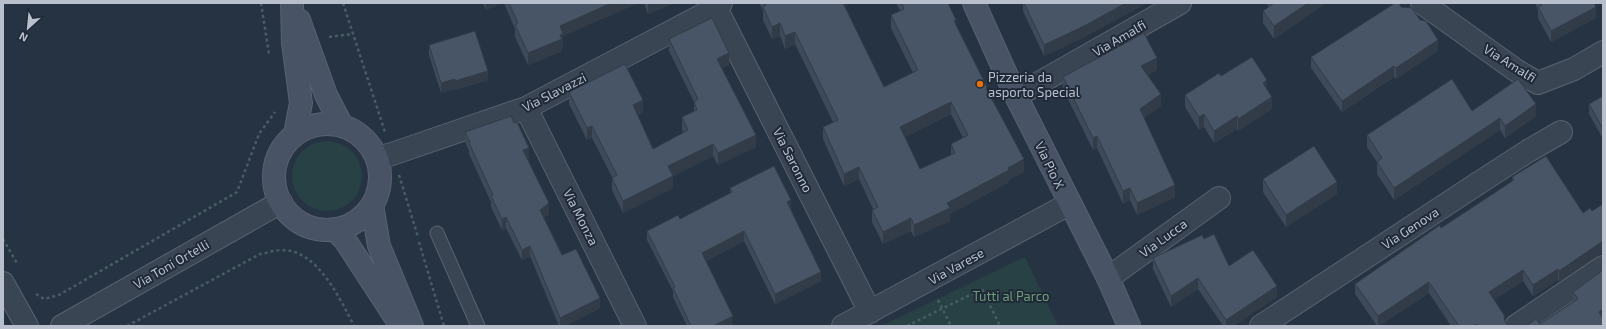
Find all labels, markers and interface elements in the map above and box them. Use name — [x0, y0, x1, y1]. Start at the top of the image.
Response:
north arrow — [8, 8, 48, 48]
street label: Via Amalfi — [1089, 16, 1149, 60]
text: N — [17, 30, 30, 45]
street label: Via Amalfi — [1481, 41, 1539, 85]
street label: Via Slavazzi — [519, 69, 589, 115]
place label: Pizzeria da asporto Special — [988, 69, 1080, 100]
marker: Pizzeria da asporto Special — [975, 79, 985, 89]
street label: Via Saronno — [770, 125, 816, 195]
street label: Via Pio X — [1032, 139, 1068, 191]
street label: Via Monza — [560, 186, 602, 248]
street label: Via Genova — [1378, 204, 1442, 252]
street label: Via Lucca — [1136, 215, 1190, 261]
street label: Via Toni Ortelli — [130, 236, 212, 292]
street label: Via Varese — [925, 244, 987, 288]
park label: Tutti al Parco — [973, 288, 1049, 304]

